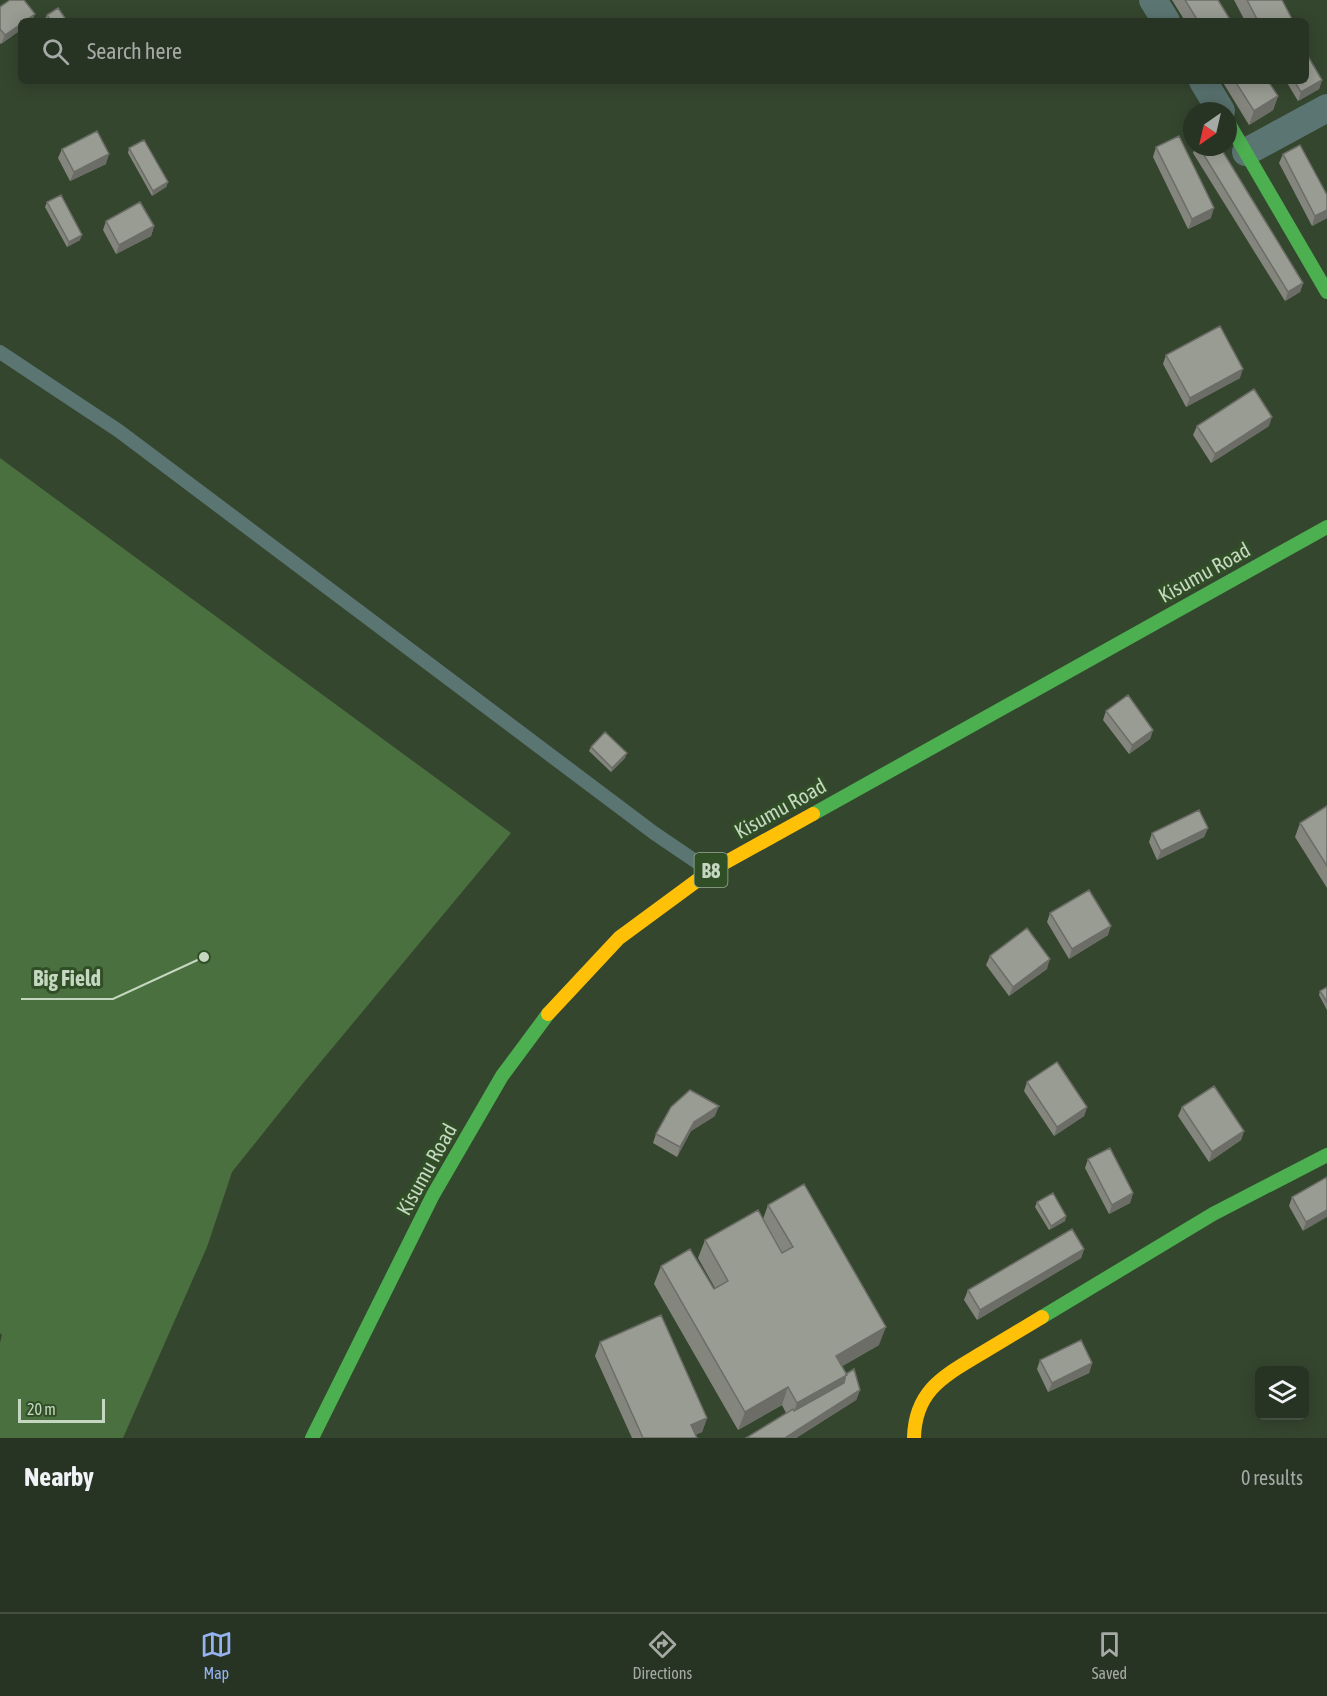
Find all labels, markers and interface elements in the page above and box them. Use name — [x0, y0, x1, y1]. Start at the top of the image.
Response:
search box — [18, 18, 1309, 84]
icon: search — [39, 35, 72, 68]
text: Search here — [87, 38, 182, 64]
north arrow — [1183, 102, 1237, 156]
street label: Kisumu Road — [1154, 537, 1254, 607]
street label: Kisumu Road — [730, 773, 830, 843]
road number: B8 — [694, 853, 728, 887]
callout: Big Field — [21, 959, 113, 999]
text: Big Field — [33, 965, 101, 991]
street label: Kisumu Road — [391, 1119, 461, 1219]
map controls — [1255, 1366, 1309, 1420]
button: layers — [1255, 1366, 1309, 1420]
scale bar — [18, 1396, 105, 1424]
text: 20 m — [27, 1400, 56, 1418]
text: Nearby — [24, 1462, 94, 1492]
text: 0 results — [1241, 1466, 1303, 1489]
tab: Map — [200, 1628, 233, 1682]
tab: Directions — [632, 1628, 692, 1682]
tab: Saved — [1092, 1628, 1127, 1682]

